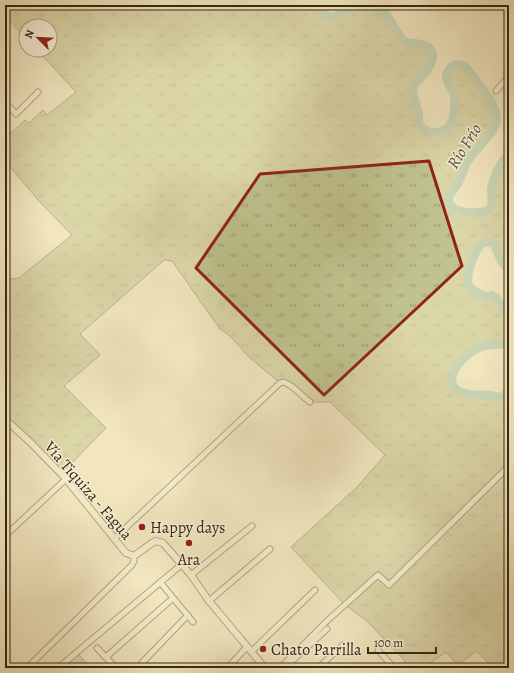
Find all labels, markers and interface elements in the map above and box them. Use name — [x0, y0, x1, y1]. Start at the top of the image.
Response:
north arrow — [18, 18, 58, 58]
text: N — [21, 27, 38, 41]
water label: Río Frío — [442, 119, 487, 173]
street label: Vía Tiquiza - Fagua — [39, 436, 138, 545]
place label: Happy days — [150, 517, 225, 539]
marker: Happy days — [137, 522, 147, 532]
marker: Ara — [184, 538, 194, 548]
place label: Ara — [177, 549, 201, 571]
scale bar — [368, 629, 436, 655]
text: 100 m — [374, 635, 403, 651]
place label: Chato Parrilla — [271, 639, 362, 661]
marker: Chato Parrilla — [258, 644, 268, 654]

